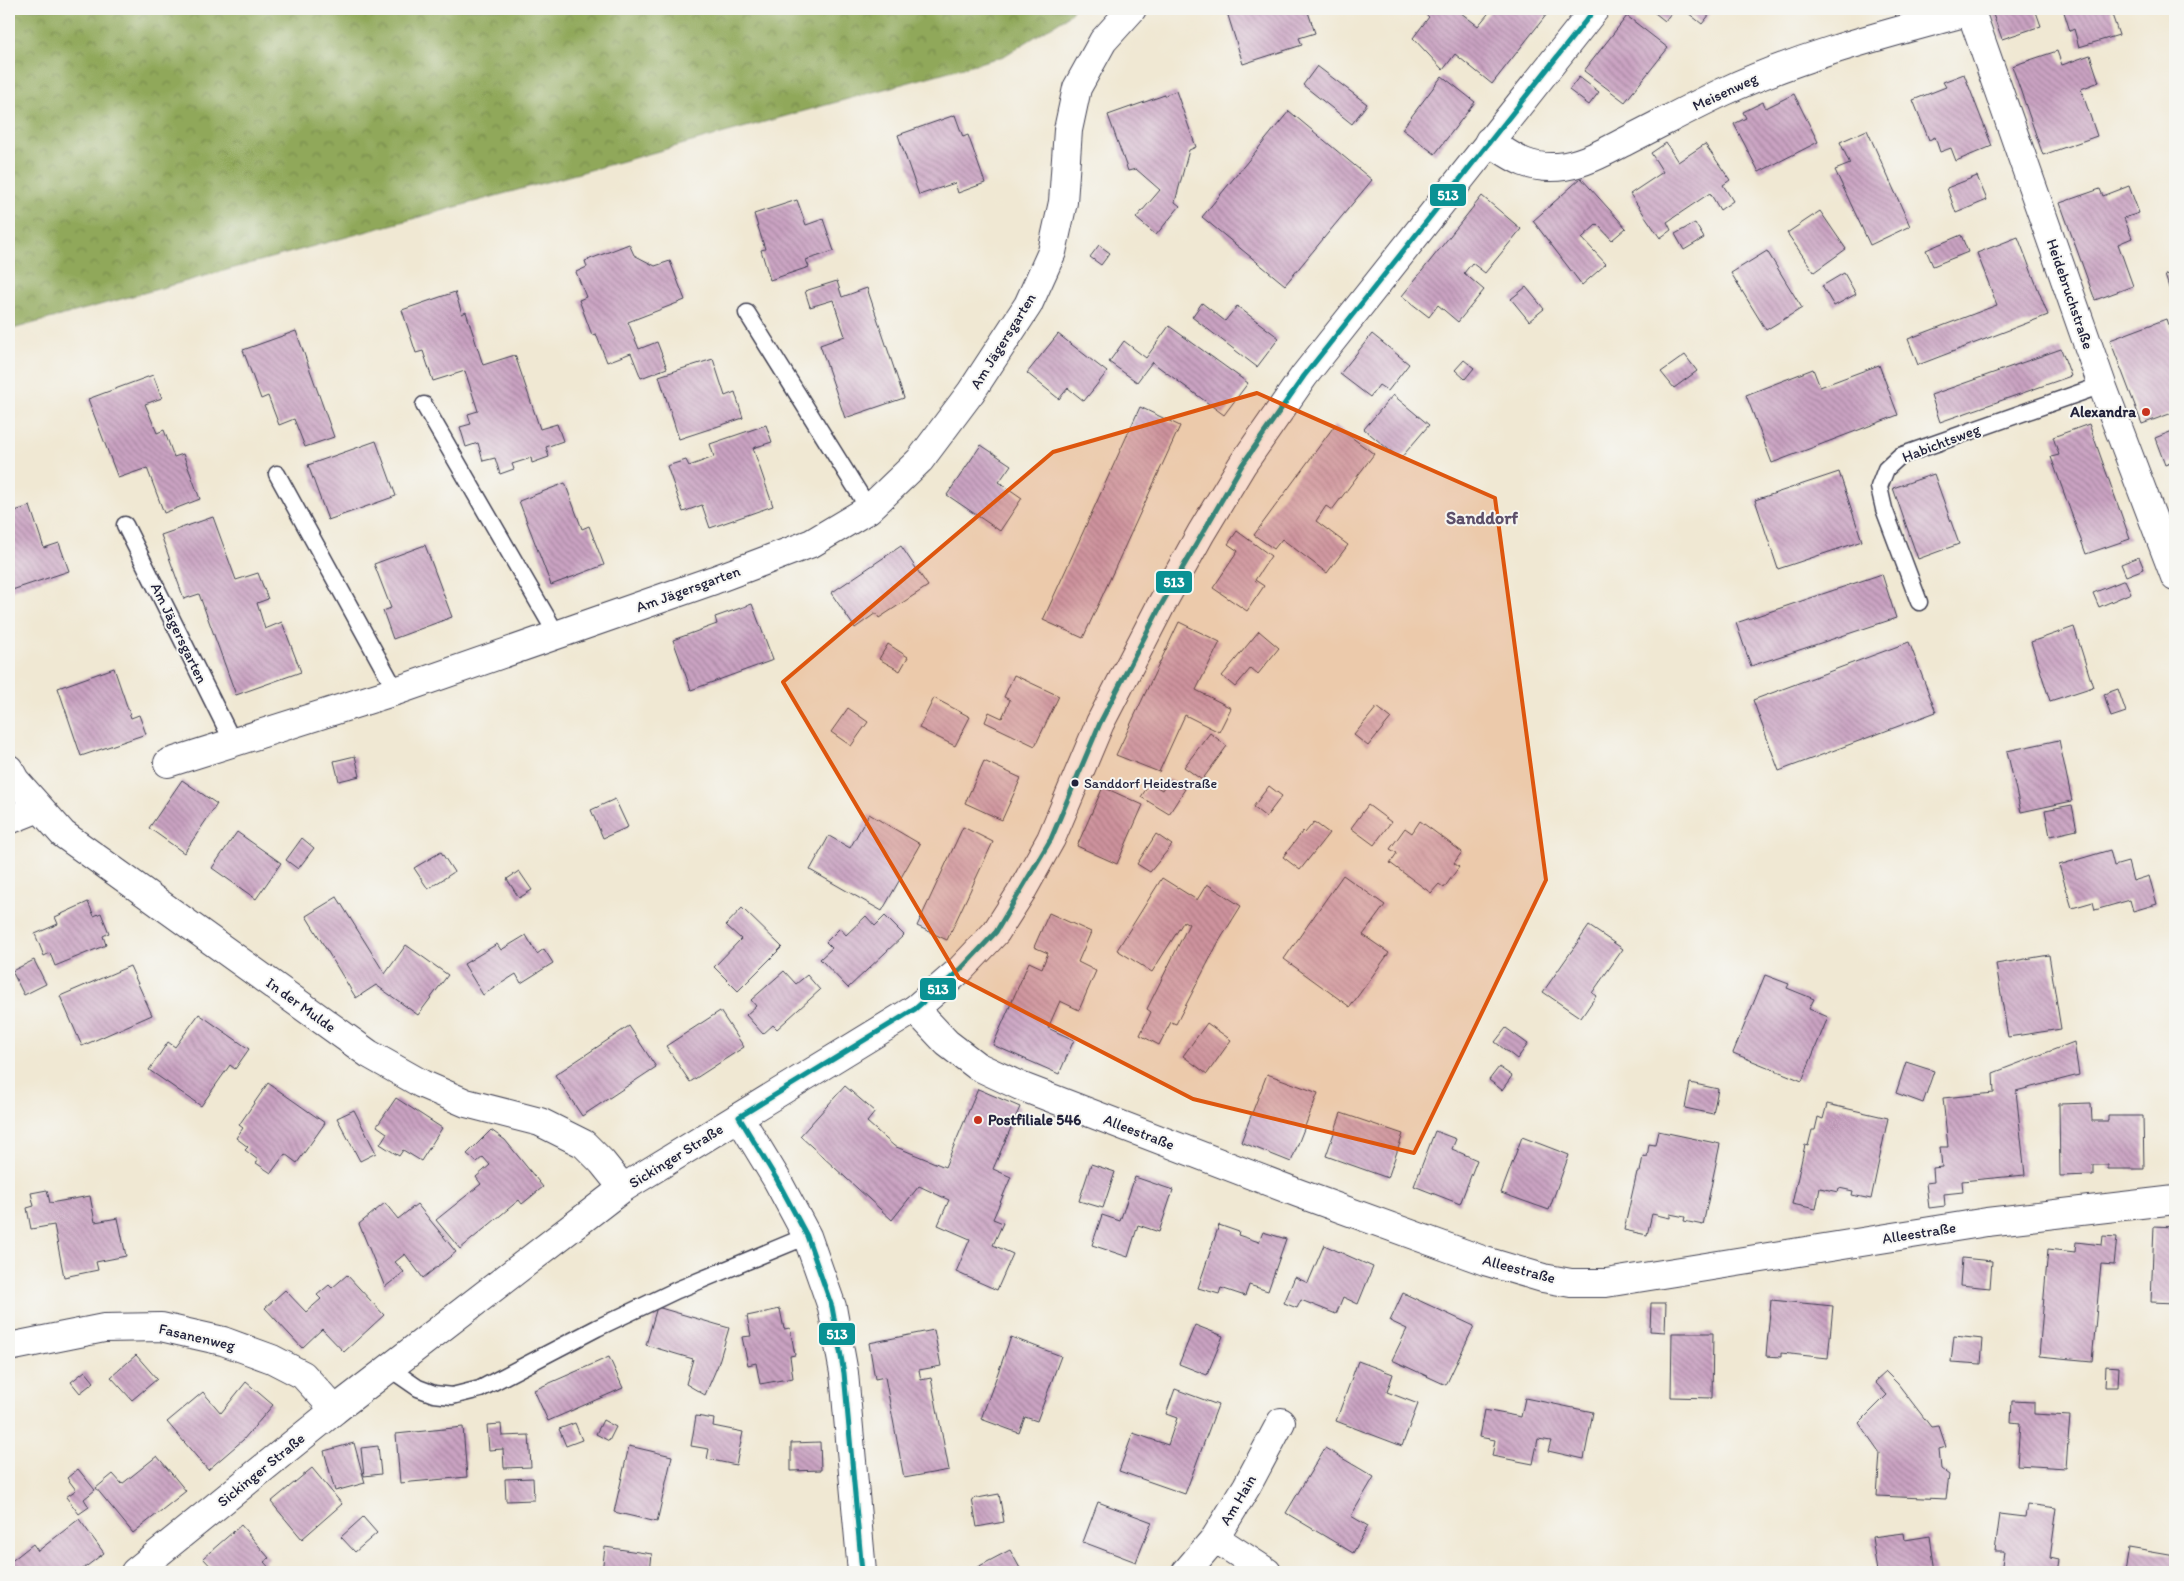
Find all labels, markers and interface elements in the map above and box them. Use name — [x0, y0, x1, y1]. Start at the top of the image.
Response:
street label: Meisenweg — [1690, 69, 1761, 115]
line badge: 513 — [1429, 183, 1467, 207]
text: 513 — [1437, 187, 1459, 204]
street label: Heidebruchstraße — [2043, 236, 2097, 352]
street label: Am Jägersgarten — [966, 290, 1040, 392]
place label: Alexandra — [2069, 403, 2136, 421]
marker: Alexandra — [2140, 406, 2152, 418]
street label: Habichtsweg — [1899, 420, 1983, 466]
district label: Sanddorf — [1446, 507, 1518, 529]
street label: Am Jägersgarten — [633, 562, 743, 616]
line badge: 513 — [1155, 570, 1193, 594]
text: 513 — [1163, 574, 1185, 591]
street label: Am Jägersgarten — [147, 580, 211, 686]
place label: Sanddorf Heidestraße — [1084, 775, 1217, 792]
marker: Sanddorf Heidestraße — [1070, 778, 1080, 788]
street label: In der Mulde — [263, 974, 339, 1036]
line badge: 513 — [919, 977, 957, 1001]
text: 513 — [927, 981, 949, 998]
street label: Alleestraße — [1101, 1110, 1177, 1154]
place label: Postfiliale 546 — [988, 1111, 1081, 1129]
marker: Postfiliale 546 — [972, 1114, 984, 1126]
street label: Sickinger Straße — [626, 1120, 726, 1192]
street label: Alleestraße — [1881, 1218, 1957, 1248]
street label: Alleestraße — [1481, 1251, 1557, 1287]
street label: Fasanenweg — [157, 1319, 237, 1355]
line badge: 513 — [818, 1322, 856, 1346]
text: 513 — [826, 1326, 848, 1343]
street label: Sickinger Straße — [214, 1429, 308, 1511]
street label: Am Hain — [1216, 1472, 1260, 1528]

